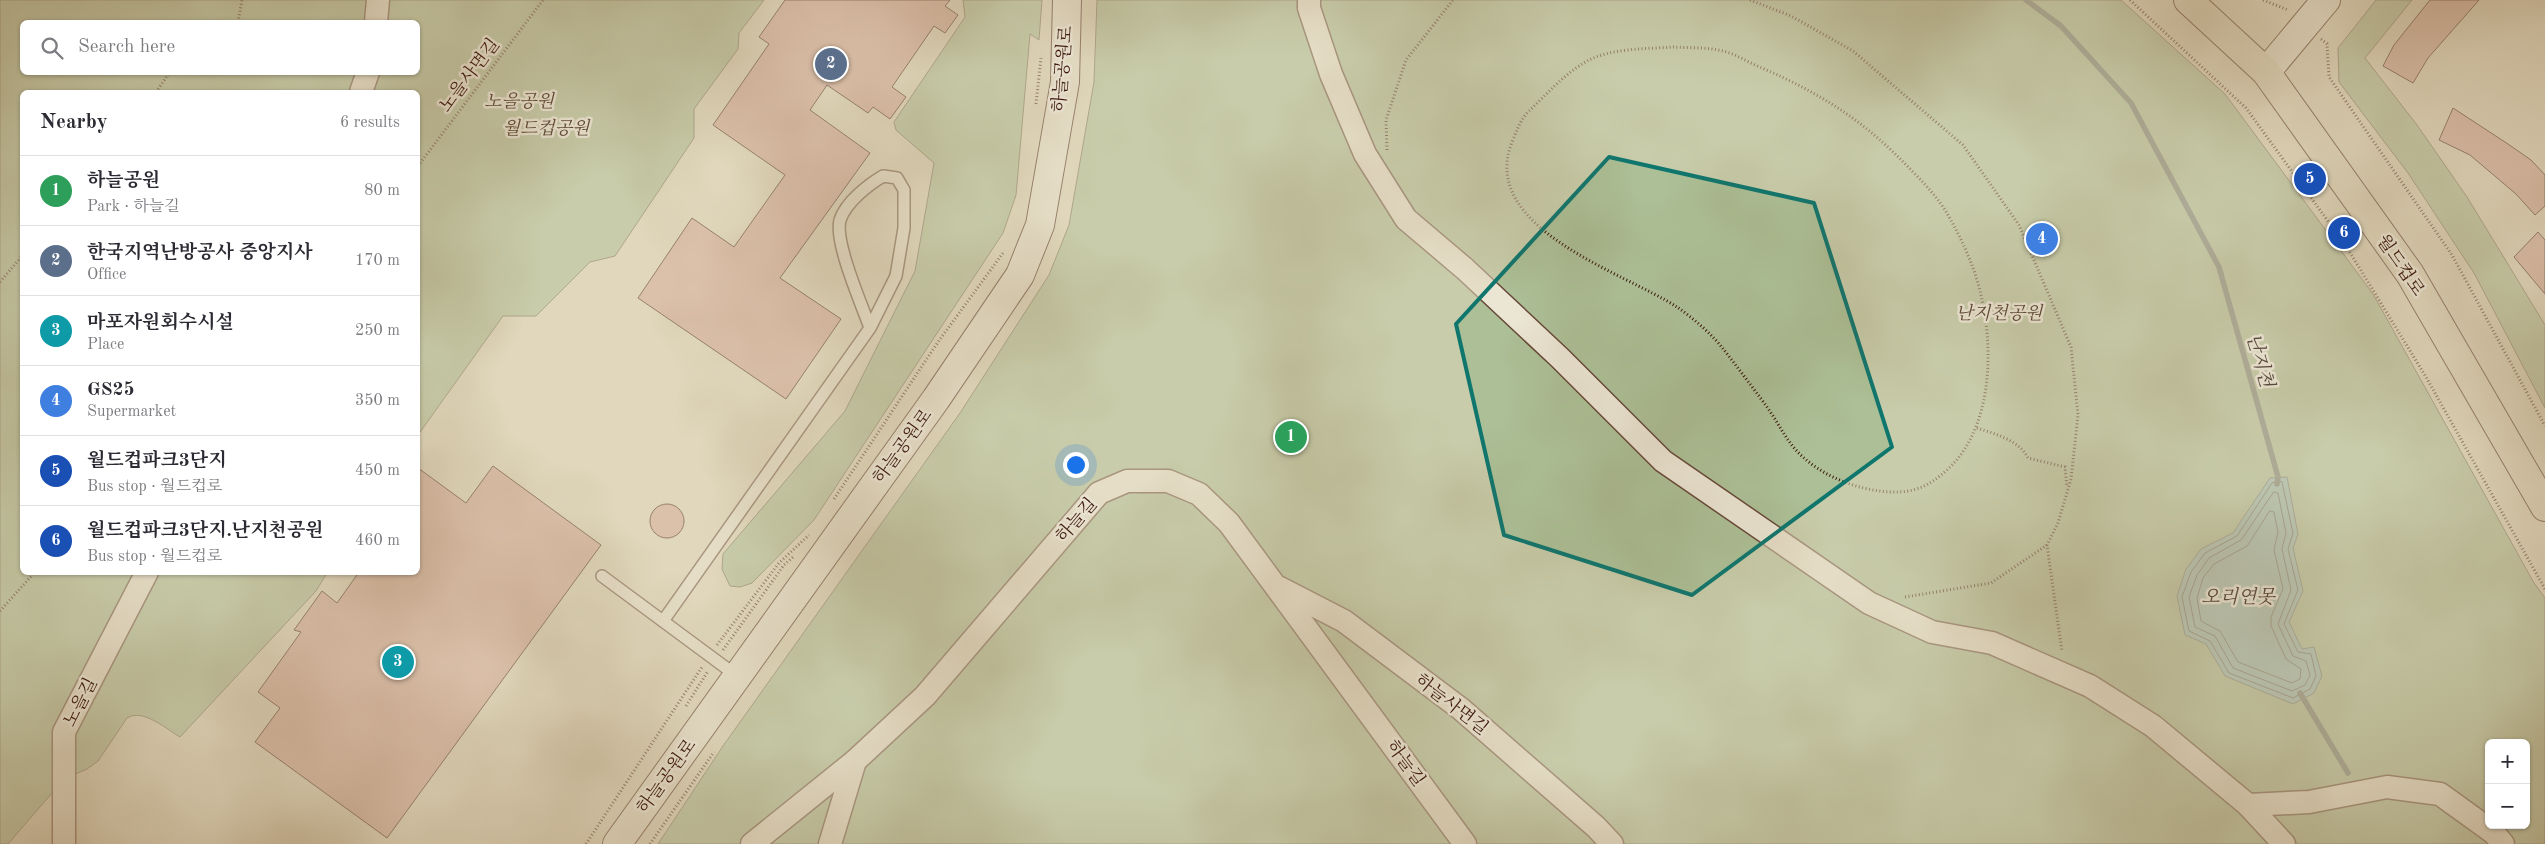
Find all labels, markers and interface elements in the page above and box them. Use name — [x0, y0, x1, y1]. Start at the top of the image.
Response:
search box — [20, 20, 420, 75]
street label: 하늘공원로 — [1049, 25, 1076, 113]
icon: search — [38, 34, 66, 62]
street label: 노을사면길 — [436, 35, 503, 116]
text: Search here — [78, 38, 175, 57]
pin: 2 — [815, 45, 847, 83]
park label: 노을공원 — [484, 91, 555, 111]
text: Nearby — [40, 112, 108, 133]
text: 6 results — [340, 115, 400, 131]
park label: 월드컵공원 — [503, 118, 591, 138]
pin: 5 — [2294, 160, 2326, 198]
text: 하늘공원 — [87, 172, 160, 191]
text: 1 — [51, 183, 61, 199]
text: 80 m — [364, 183, 400, 199]
text: Park · 하늘길 — [87, 199, 180, 215]
pin: 6 — [2328, 214, 2360, 252]
pin: 4 — [2026, 220, 2058, 258]
street label: 월드컵로 — [2373, 231, 2428, 299]
text: 한국지역난방공사 중앙지사 — [87, 244, 313, 263]
text: 2 — [51, 253, 61, 269]
text: 170 m — [355, 253, 400, 269]
text: Office — [87, 267, 126, 283]
park label: 난지천공원 — [1956, 303, 2044, 323]
text: 마포자원회수시설 — [87, 314, 234, 333]
text: 3 — [51, 323, 61, 339]
text: 250 m — [355, 323, 400, 339]
water label: 난지천 — [2242, 331, 2279, 391]
text: Place — [87, 337, 124, 353]
text: GS25 — [87, 381, 135, 400]
text: 4 — [51, 393, 61, 409]
text: 350 m — [355, 393, 400, 409]
text: Supermarket — [87, 404, 176, 420]
street label: 하늘공원로 — [869, 406, 936, 487]
pin: 1 — [1275, 418, 1307, 456]
text: 월드컵파크3단지 — [87, 452, 227, 471]
your location — [1063, 452, 1089, 478]
text: 5 — [51, 463, 61, 479]
text: 450 m — [355, 463, 400, 479]
text: Bus stop · 월드컵로 — [87, 479, 222, 495]
street label: 하늘길 — [1052, 494, 1101, 546]
text: 월드컵파크3단지.난지천공원 — [87, 522, 324, 541]
text: 6 — [51, 533, 61, 549]
text: 460 m — [355, 533, 400, 549]
text: Bus stop · 월드컵로 — [87, 549, 222, 565]
water label: 오리연못 — [2201, 586, 2276, 608]
pin: 3 — [382, 643, 414, 681]
street label: 하늘사면길 — [1412, 670, 1492, 739]
street label: 노을길 — [60, 675, 101, 730]
street label: 하늘공원로 — [633, 736, 700, 817]
street label: 하늘길 — [1383, 737, 1429, 790]
map controls — [2485, 739, 2530, 829]
button: + — [2485, 739, 2530, 784]
button: − — [2485, 784, 2530, 829]

